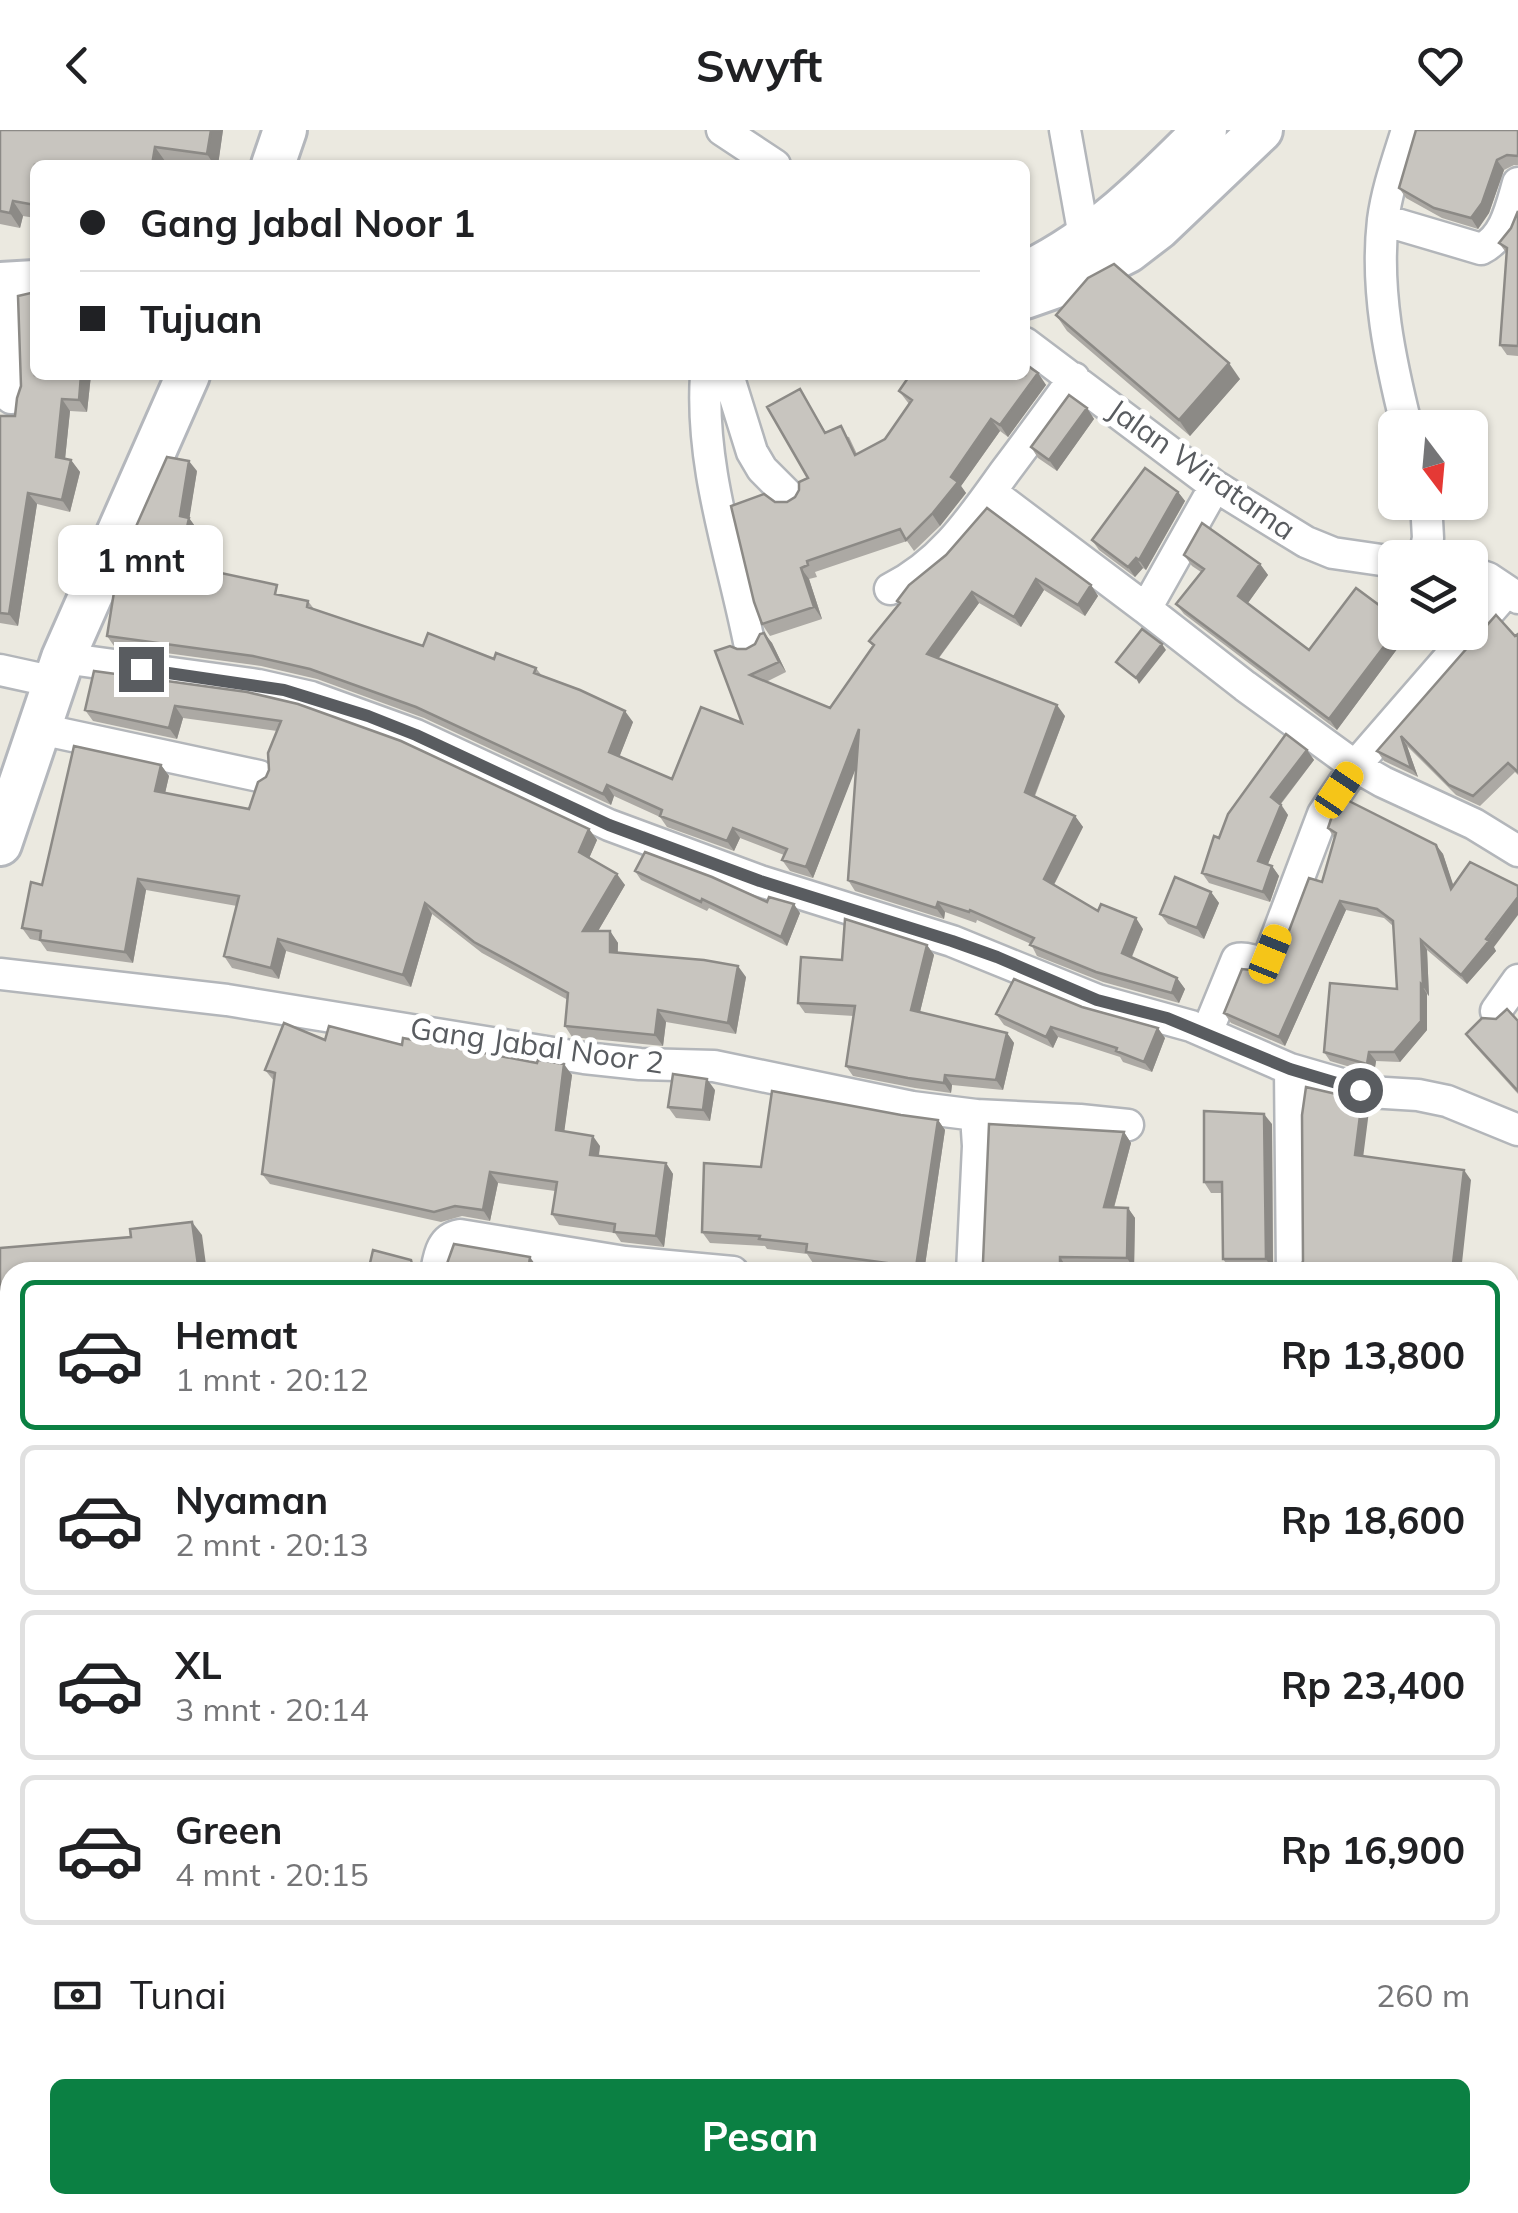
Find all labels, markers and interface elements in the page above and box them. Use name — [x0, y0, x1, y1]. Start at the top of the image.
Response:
text: Swyft — [696, 37, 822, 93]
icon: back — [50, 38, 105, 93]
icon: heart — [1413, 38, 1468, 93]
text: Gang Jabal Noor 1 — [140, 199, 475, 247]
text: Tujuan — [140, 295, 262, 343]
street label: Jalan Wiratama — [1101, 390, 1303, 548]
north arrow — [1378, 410, 1488, 520]
map controls — [1378, 410, 1488, 650]
callout: 1 mnt — [58, 524, 224, 594]
text: 1 mnt — [96, 540, 185, 580]
button: layers — [1378, 540, 1488, 650]
route end — [119, 647, 164, 692]
car — [1310, 757, 1368, 823]
car — [1245, 921, 1295, 987]
street label: Gang Jabal Noor 2 — [408, 1008, 666, 1082]
route start — [1338, 1068, 1383, 1113]
icon: car — [55, 1310, 145, 1400]
text: Hemat — [175, 1311, 297, 1359]
text: Rp 13,800 — [1281, 1331, 1465, 1379]
text: 1 mnt · 20:12 — [175, 1359, 369, 1399]
icon: car — [55, 1475, 145, 1565]
text: Nyaman — [175, 1476, 328, 1524]
text: Rp 18,600 — [1281, 1496, 1465, 1544]
text: 2 mnt · 20:13 — [175, 1524, 369, 1564]
icon: car — [55, 1640, 145, 1730]
text: XL — [175, 1641, 222, 1689]
text: Rp 23,400 — [1281, 1661, 1465, 1709]
text: 3 mnt · 20:14 — [175, 1689, 369, 1729]
icon: car — [55, 1805, 145, 1895]
text: Green — [175, 1806, 282, 1854]
text: Rp 16,900 — [1281, 1826, 1465, 1874]
text: 4 mnt · 20:15 — [175, 1854, 369, 1894]
icon: cash — [50, 1968, 105, 2023]
text: Tunai — [130, 1971, 226, 2019]
text: 260 m — [1376, 1975, 1470, 2015]
button: Pesan — [50, 2079, 1470, 2194]

